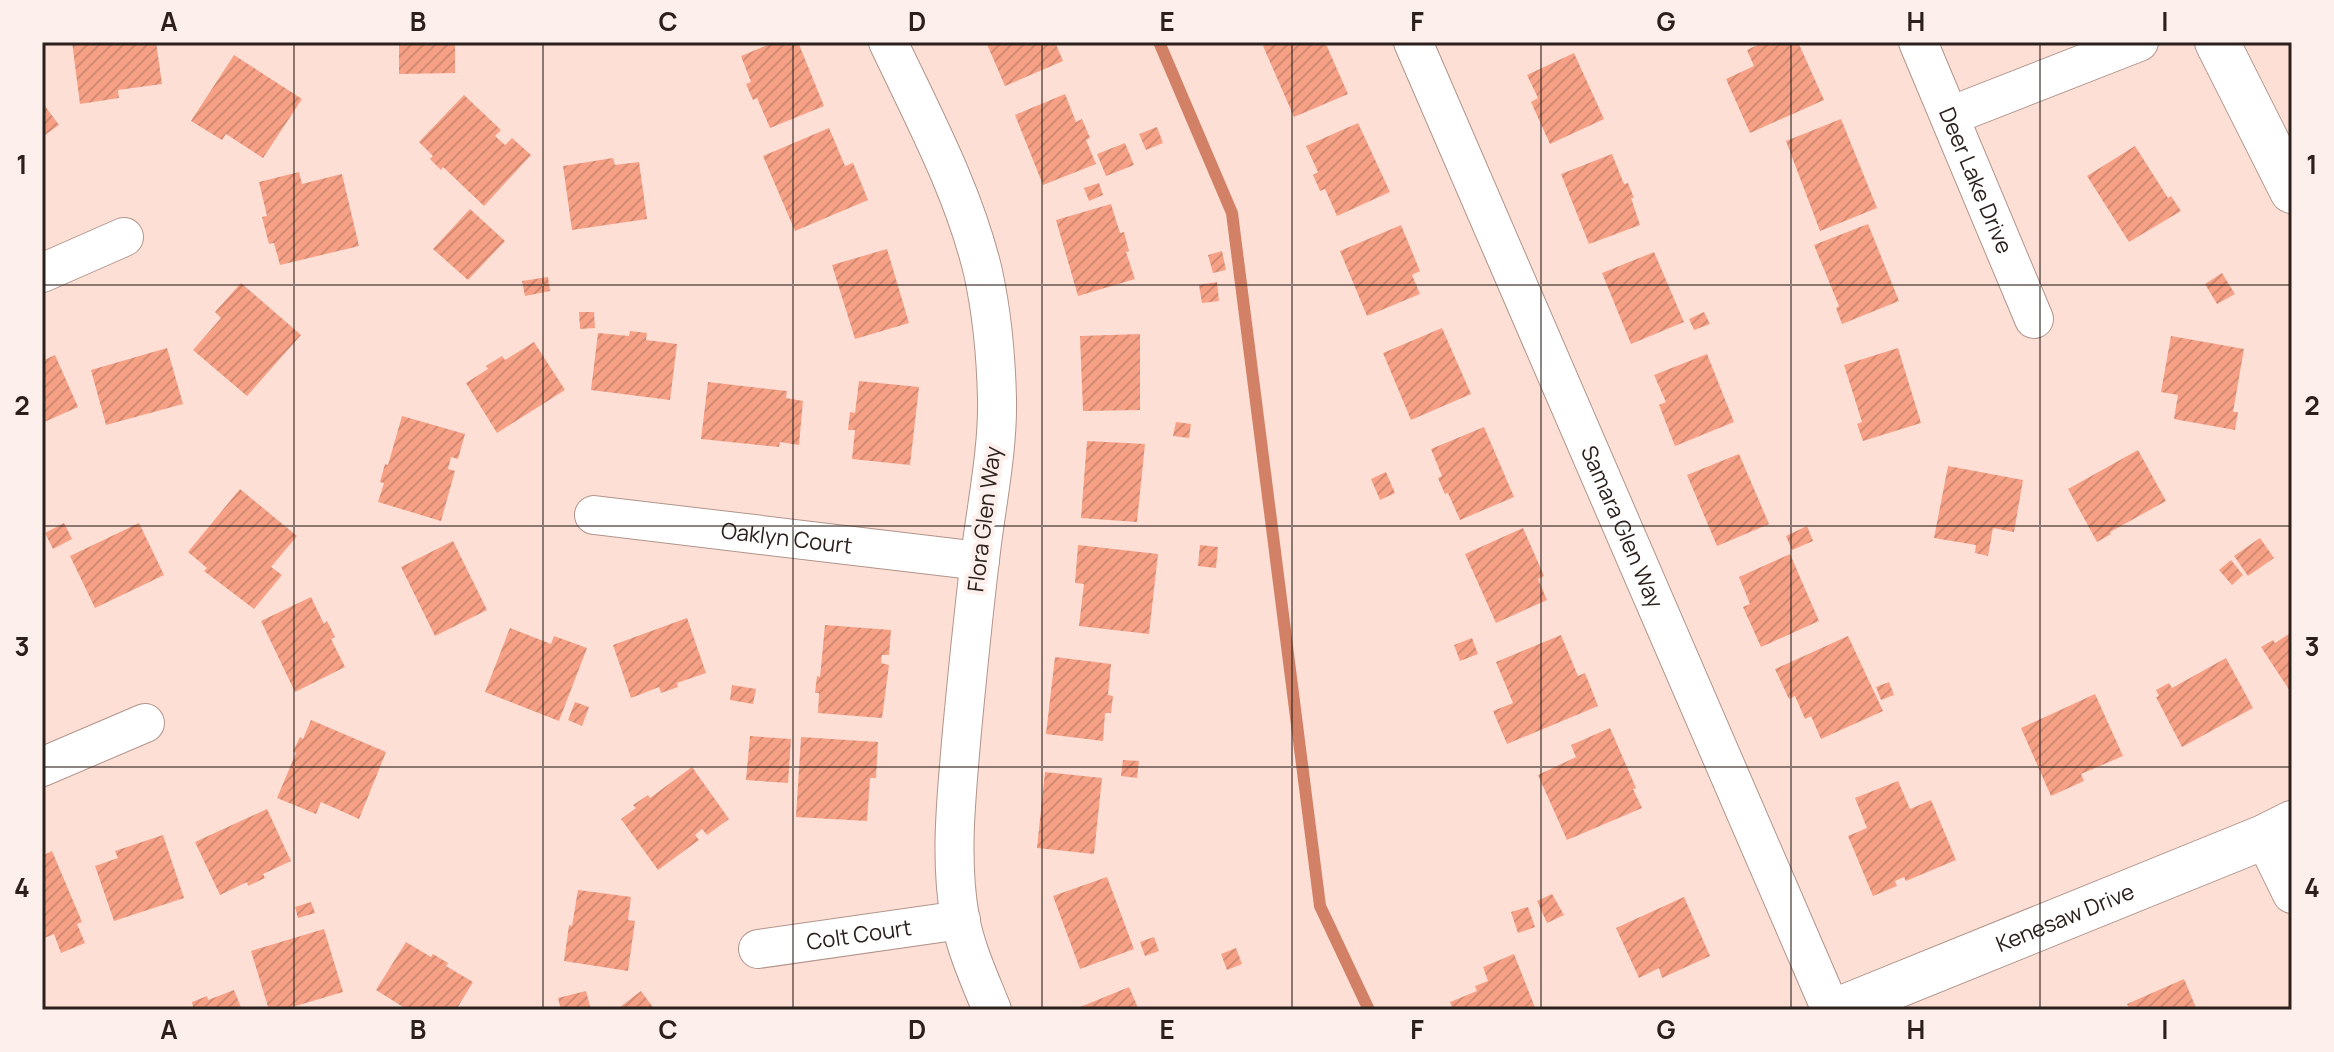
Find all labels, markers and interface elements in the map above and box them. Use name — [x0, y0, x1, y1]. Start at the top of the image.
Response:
text: A — [160, 3, 178, 39]
text: B — [410, 3, 426, 39]
text: C — [658, 3, 678, 39]
text: D — [908, 3, 926, 39]
text: E — [1159, 3, 1175, 39]
text: F — [1410, 3, 1424, 39]
text: G — [1656, 3, 1676, 39]
text: H — [1907, 3, 1925, 39]
text: I — [2161, 3, 2169, 39]
street label: Deer Lake Drive — [1932, 103, 2020, 258]
text: 1 — [16, 146, 28, 182]
text: 1 — [2306, 146, 2318, 182]
text: 2 — [14, 387, 30, 423]
text: 2 — [2304, 387, 2320, 423]
street label: Samara Glen Way — [1574, 441, 1671, 613]
street label: Flora Glen Way — [960, 444, 1008, 594]
street label: Oaklyn Court — [719, 515, 854, 561]
text: 3 — [14, 628, 30, 664]
text: 3 — [2304, 628, 2320, 664]
text: 4 — [14, 869, 30, 905]
text: 4 — [2304, 869, 2320, 905]
street label: Kenesaw Drive — [1991, 876, 2139, 959]
street label: Colt Court — [805, 912, 914, 957]
text: A — [160, 1011, 178, 1047]
text: B — [410, 1011, 426, 1047]
text: C — [658, 1011, 678, 1047]
text: D — [908, 1011, 926, 1047]
text: E — [1159, 1011, 1175, 1047]
text: F — [1410, 1011, 1424, 1047]
text: G — [1656, 1011, 1676, 1047]
text: H — [1907, 1011, 1925, 1047]
text: I — [2161, 1011, 2169, 1047]

